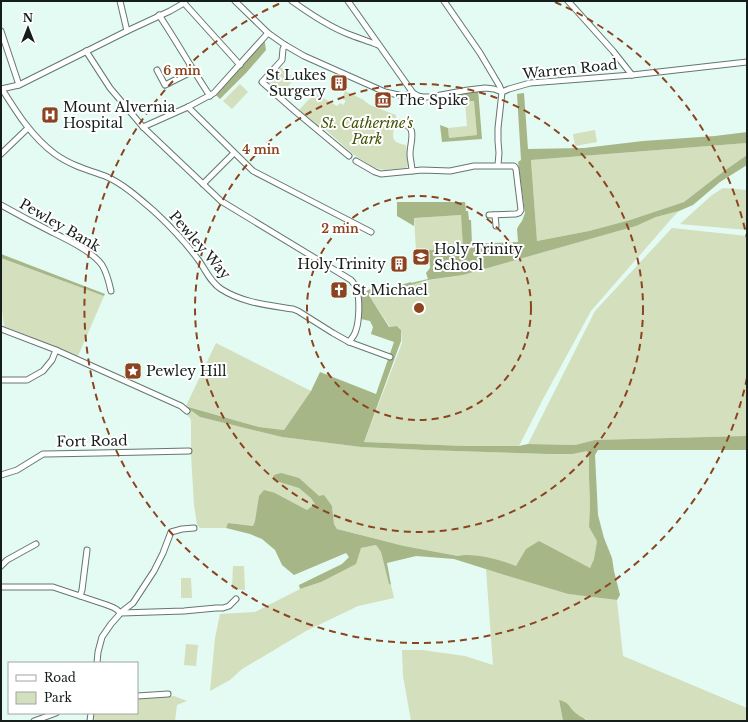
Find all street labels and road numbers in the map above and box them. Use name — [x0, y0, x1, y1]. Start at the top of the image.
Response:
street label: Warren Road — [521, 55, 619, 83]
street label: Pewley Bank — [16, 195, 104, 256]
street label: Pewley Way — [165, 207, 235, 283]
street label: Fort Road — [56, 431, 128, 451]

